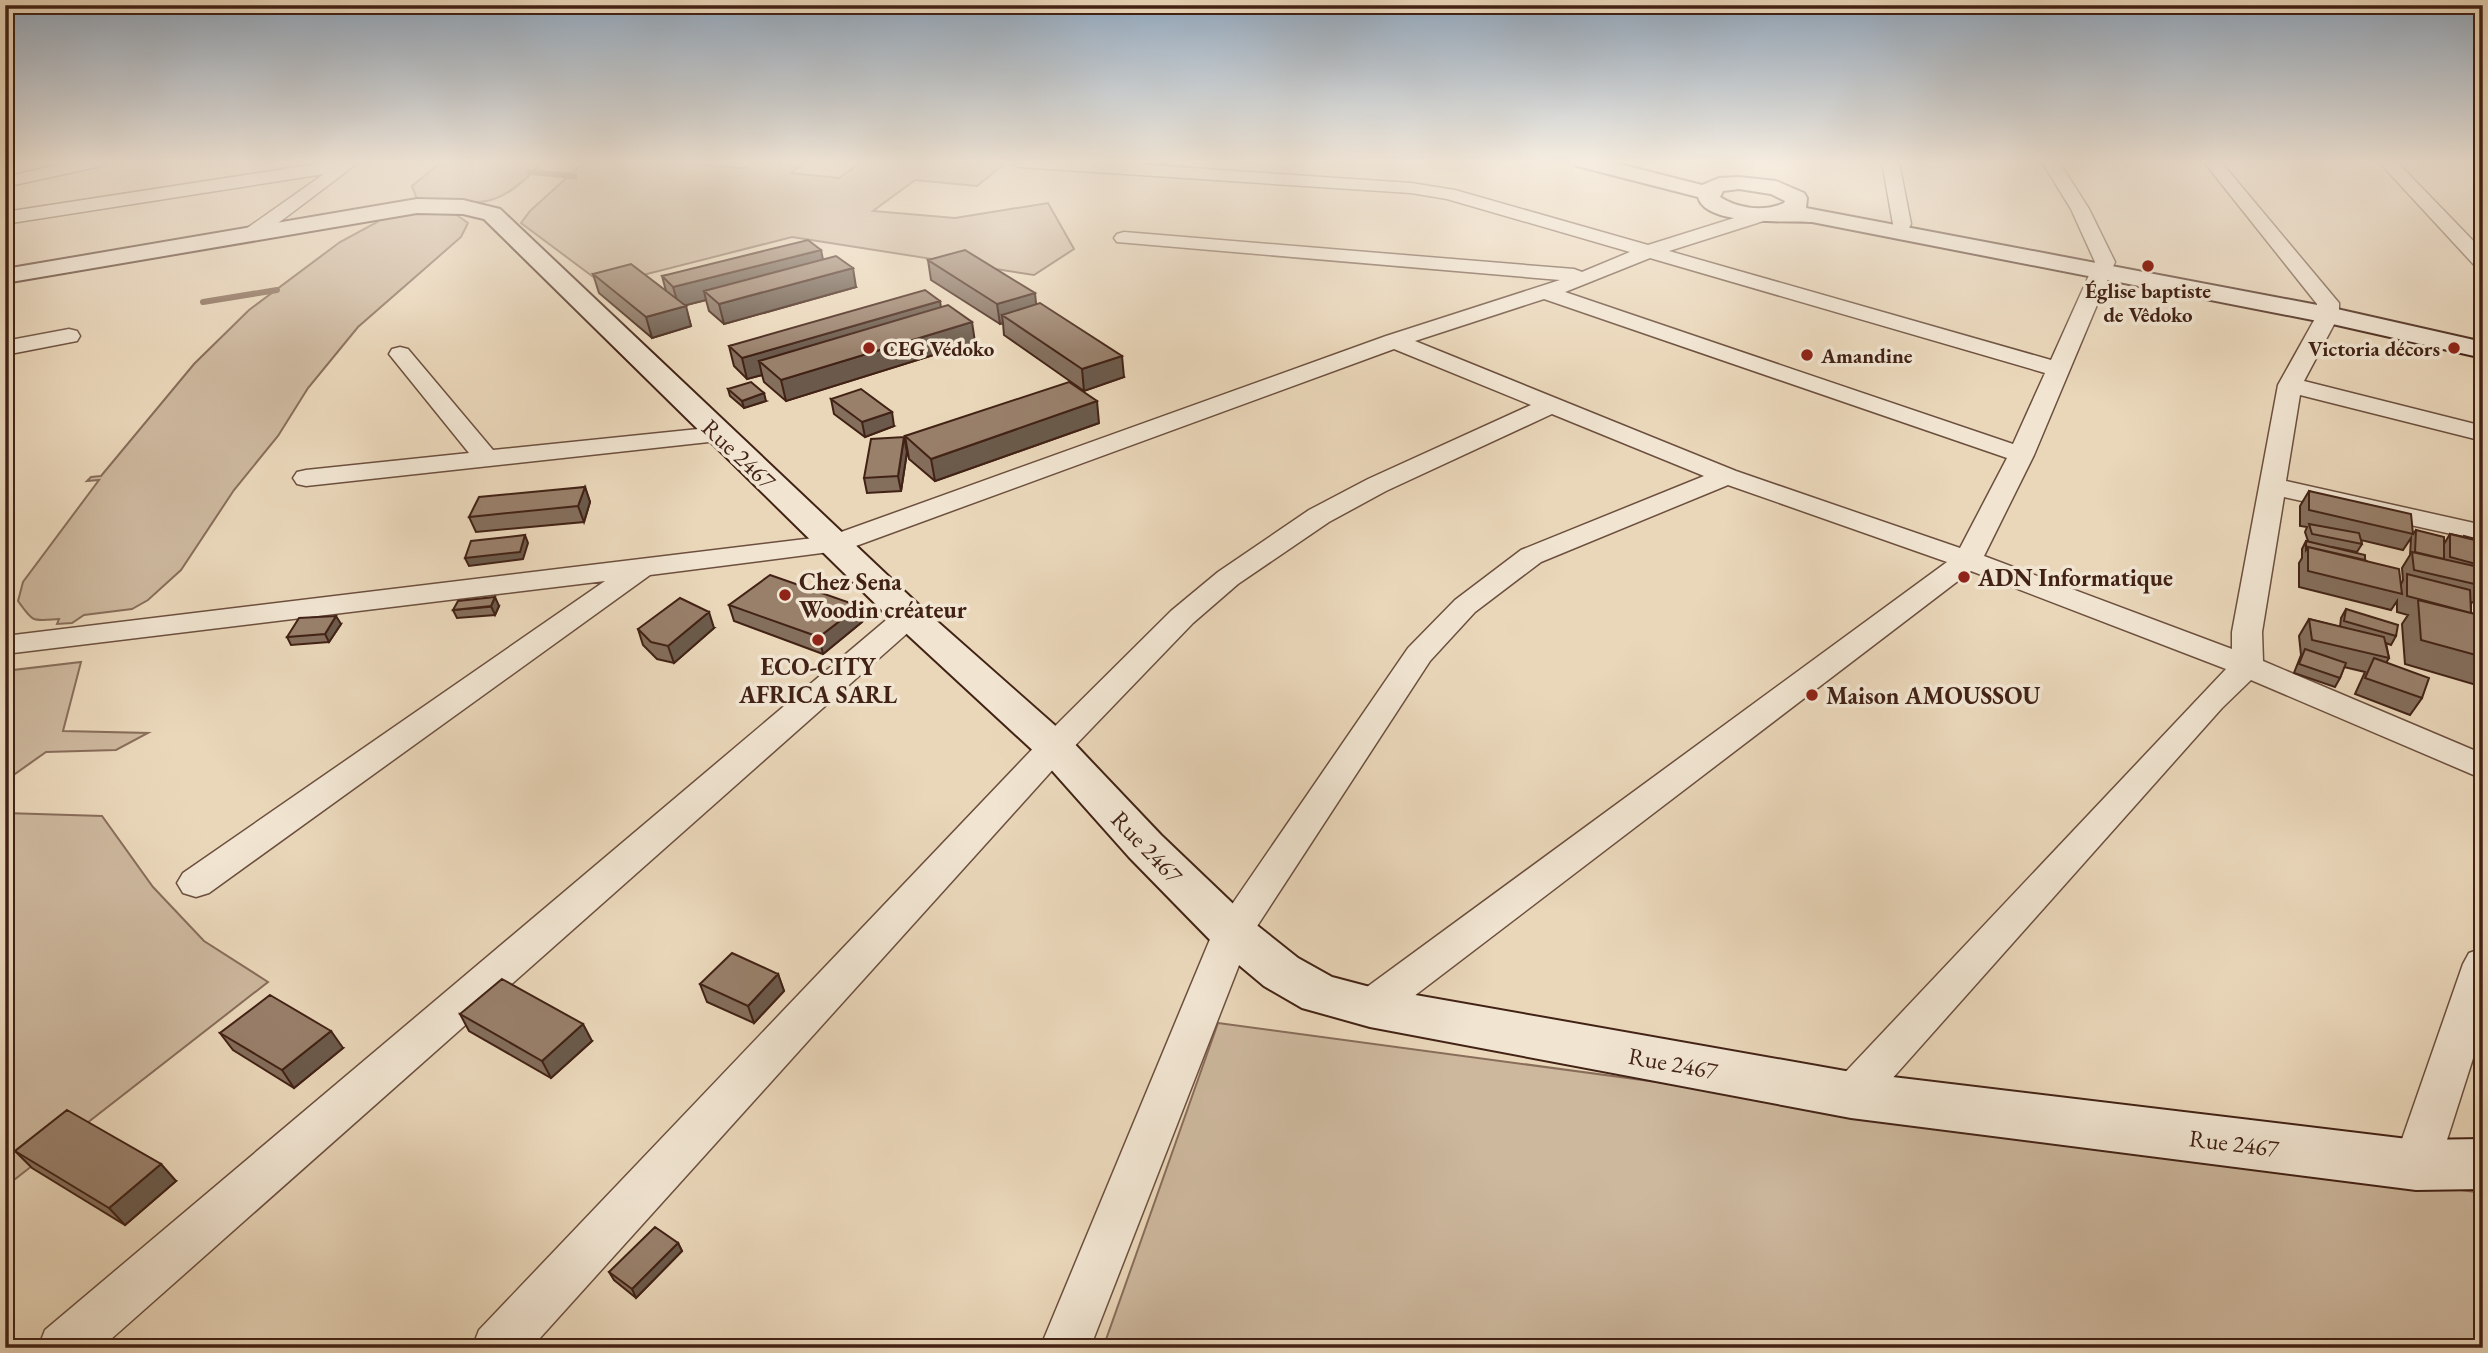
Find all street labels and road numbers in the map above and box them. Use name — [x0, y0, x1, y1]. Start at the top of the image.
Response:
street label: Rue 2467 — [696, 412, 783, 496]
street label: Rue 2467 — [1105, 804, 1190, 890]
street label: Rue 2467 — [1626, 1040, 1720, 1086]
street label: Rue 2467 — [2187, 1122, 2281, 1164]

